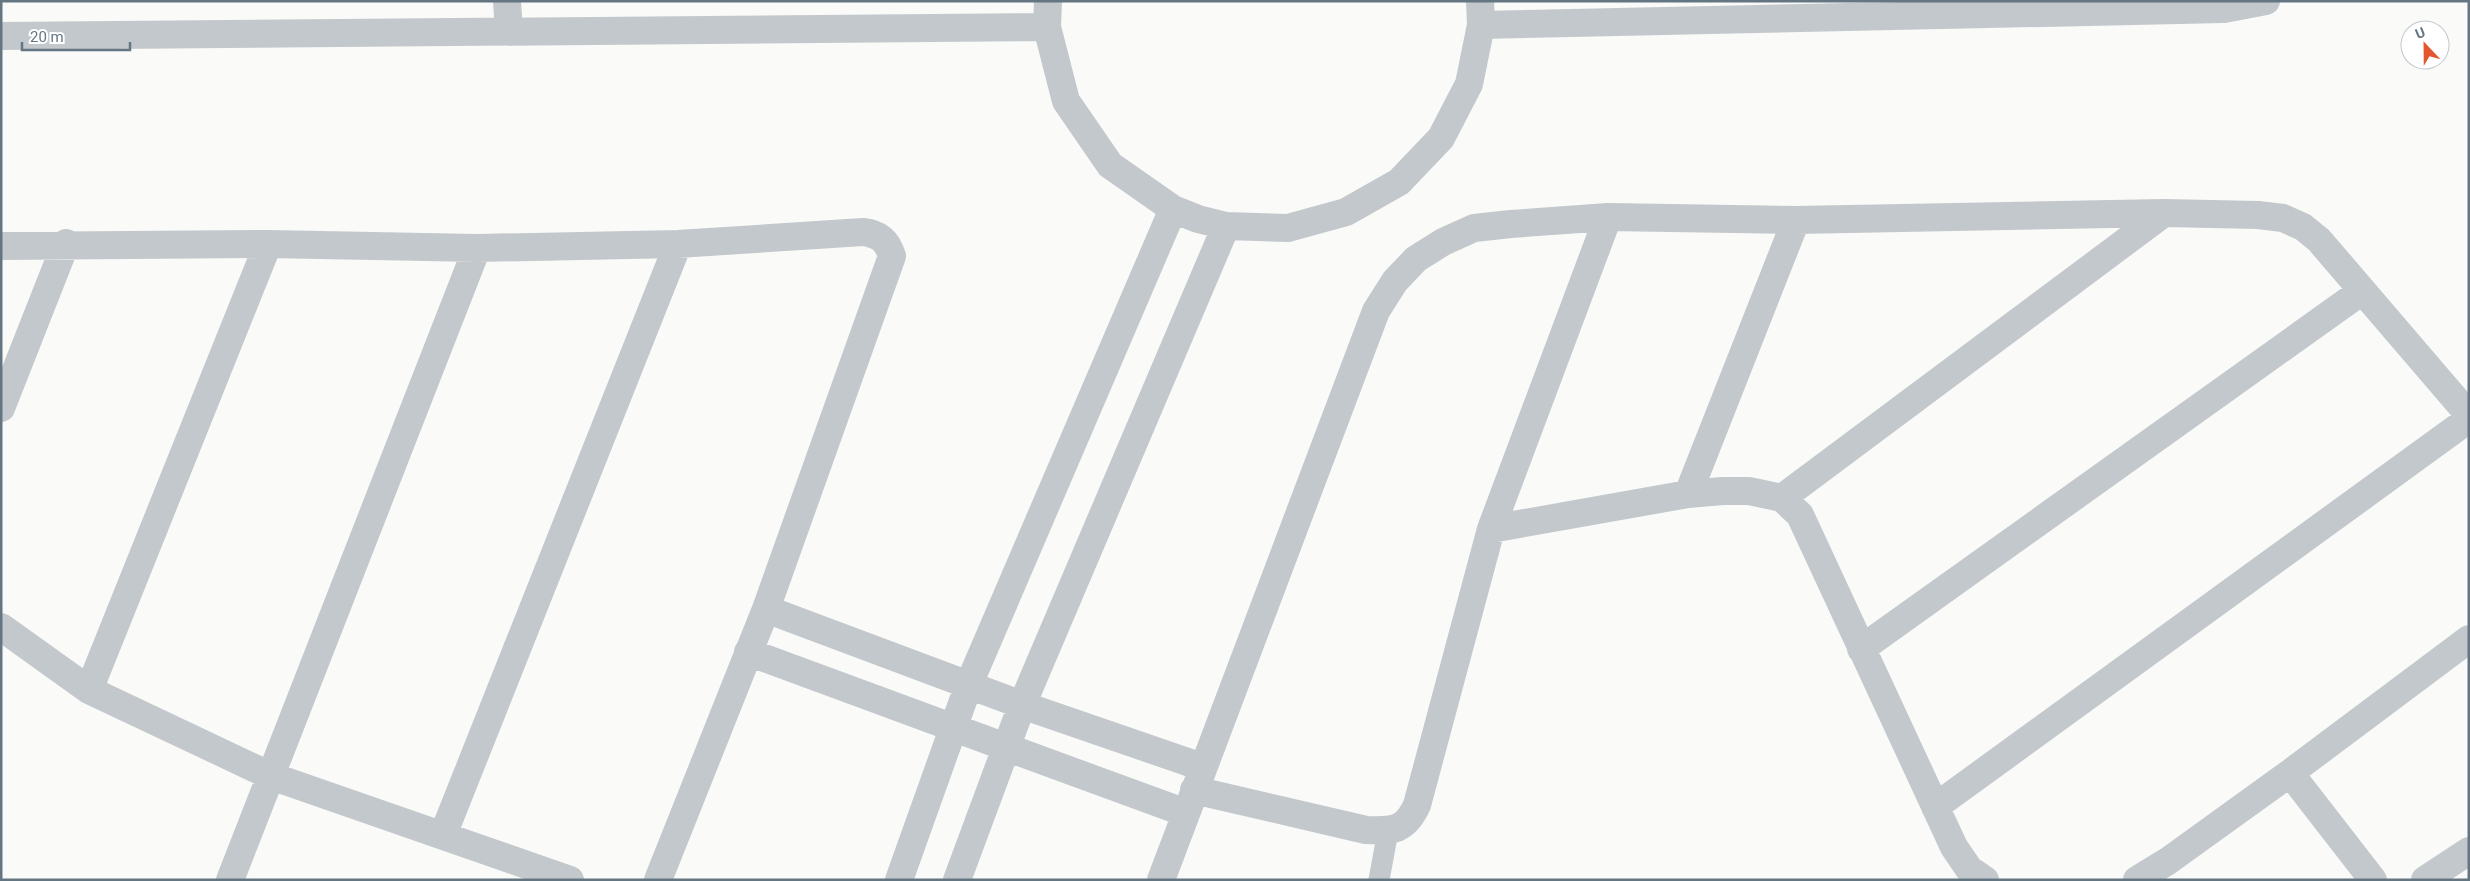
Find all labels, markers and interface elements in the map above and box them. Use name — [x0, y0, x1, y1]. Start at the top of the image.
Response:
scale bar — [22, 20, 130, 52]
north arrow — [2400, 20, 2450, 70]
text: U — [2413, 24, 2427, 42]
text: 20 m — [30, 28, 64, 46]

